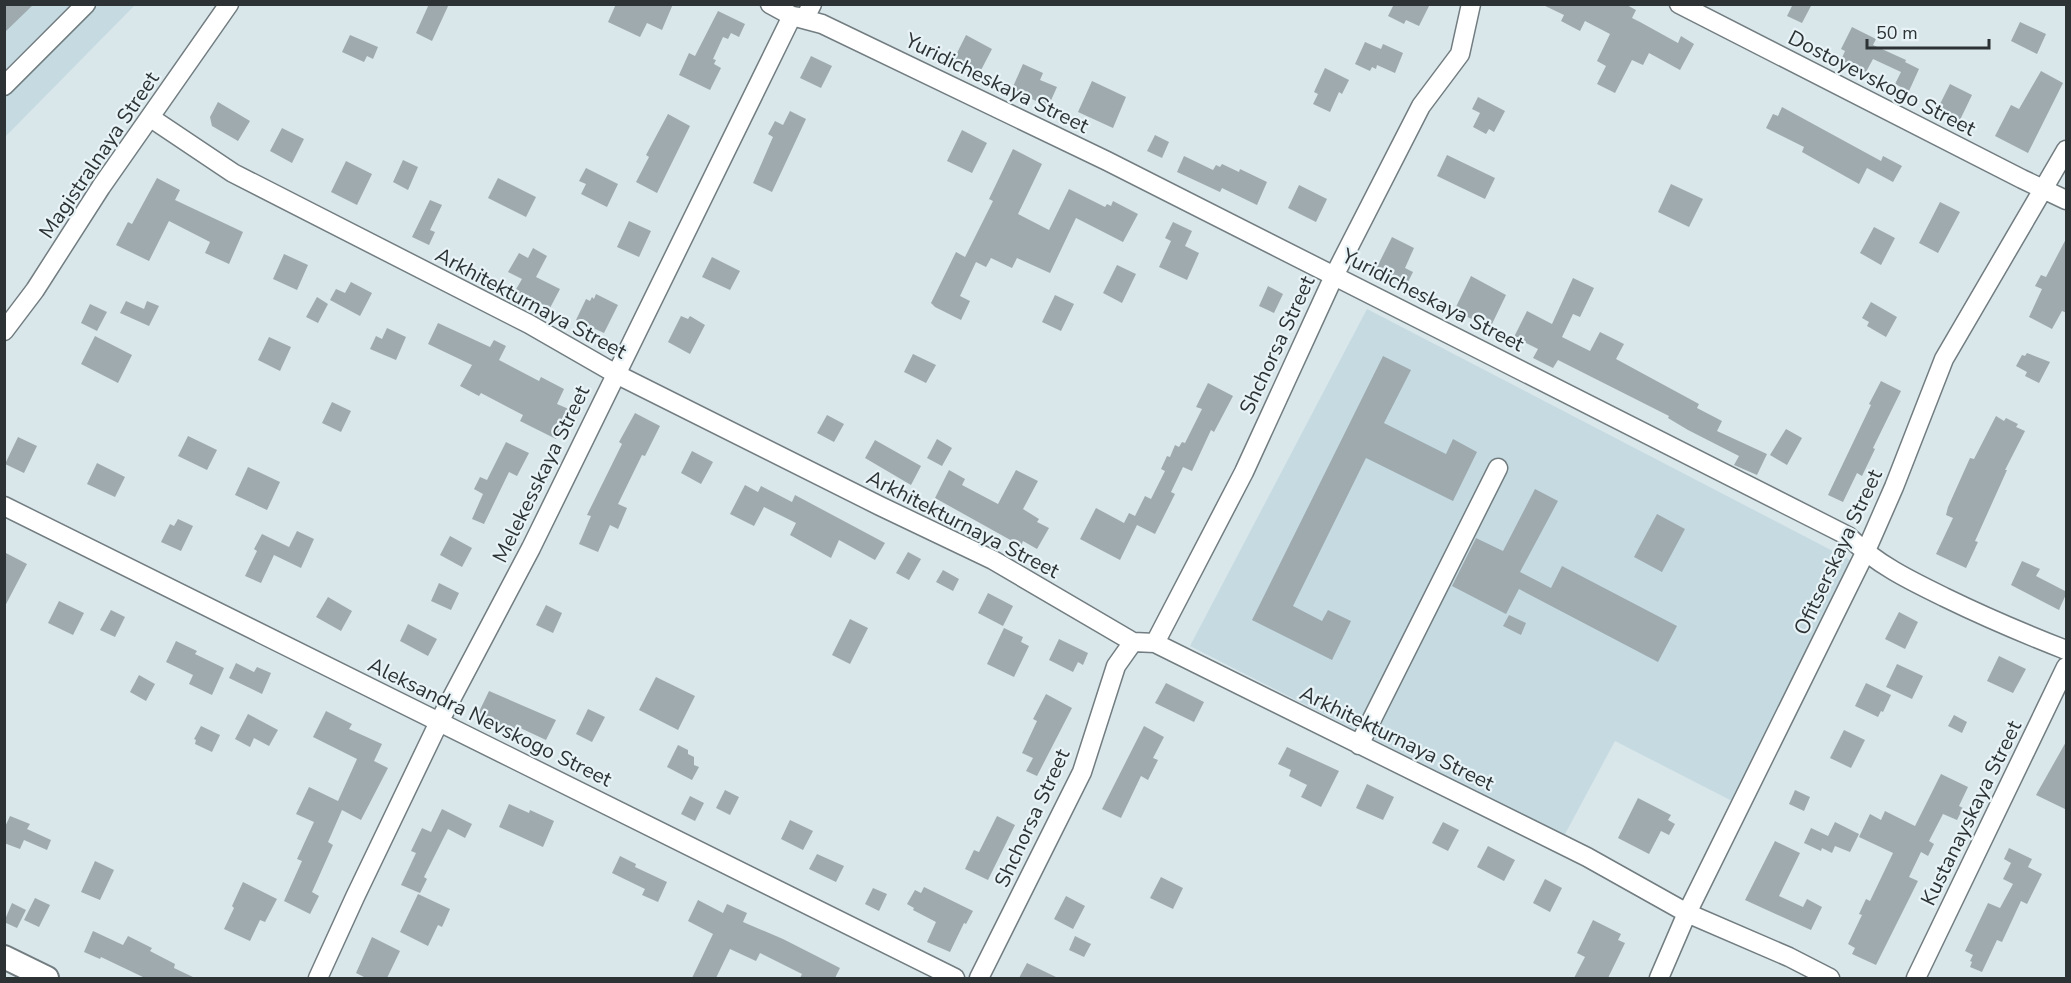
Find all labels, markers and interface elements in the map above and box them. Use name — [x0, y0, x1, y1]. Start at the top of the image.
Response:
scale bar — [1867, 12, 1988, 50]
text: 50 m — [1876, 21, 1918, 45]
street label: Dostoyevskogo Street — [1783, 24, 1981, 143]
street label: Yuridicheskaya Street — [900, 26, 1094, 140]
street label: Magistralnaya Street — [33, 66, 166, 244]
street label: Arkhitekturnaya Street — [430, 241, 632, 366]
street label: Yuridicheskaya Street — [1336, 241, 1529, 358]
street label: Shchorsa Street — [1233, 271, 1322, 419]
street label: Melekesskaya Street — [486, 380, 596, 567]
street label: Arkhitekturnaya Street — [862, 463, 1065, 585]
street label: Ofitserskaya Street — [1787, 464, 1889, 639]
street label: Aleksandra Nevskogo Street — [363, 651, 617, 794]
street label: Arkhitekturnaya Street — [1295, 679, 1499, 798]
street label: Kustanayskaya Street — [1914, 715, 2028, 910]
street label: Shchorsa Street — [988, 744, 1077, 892]

